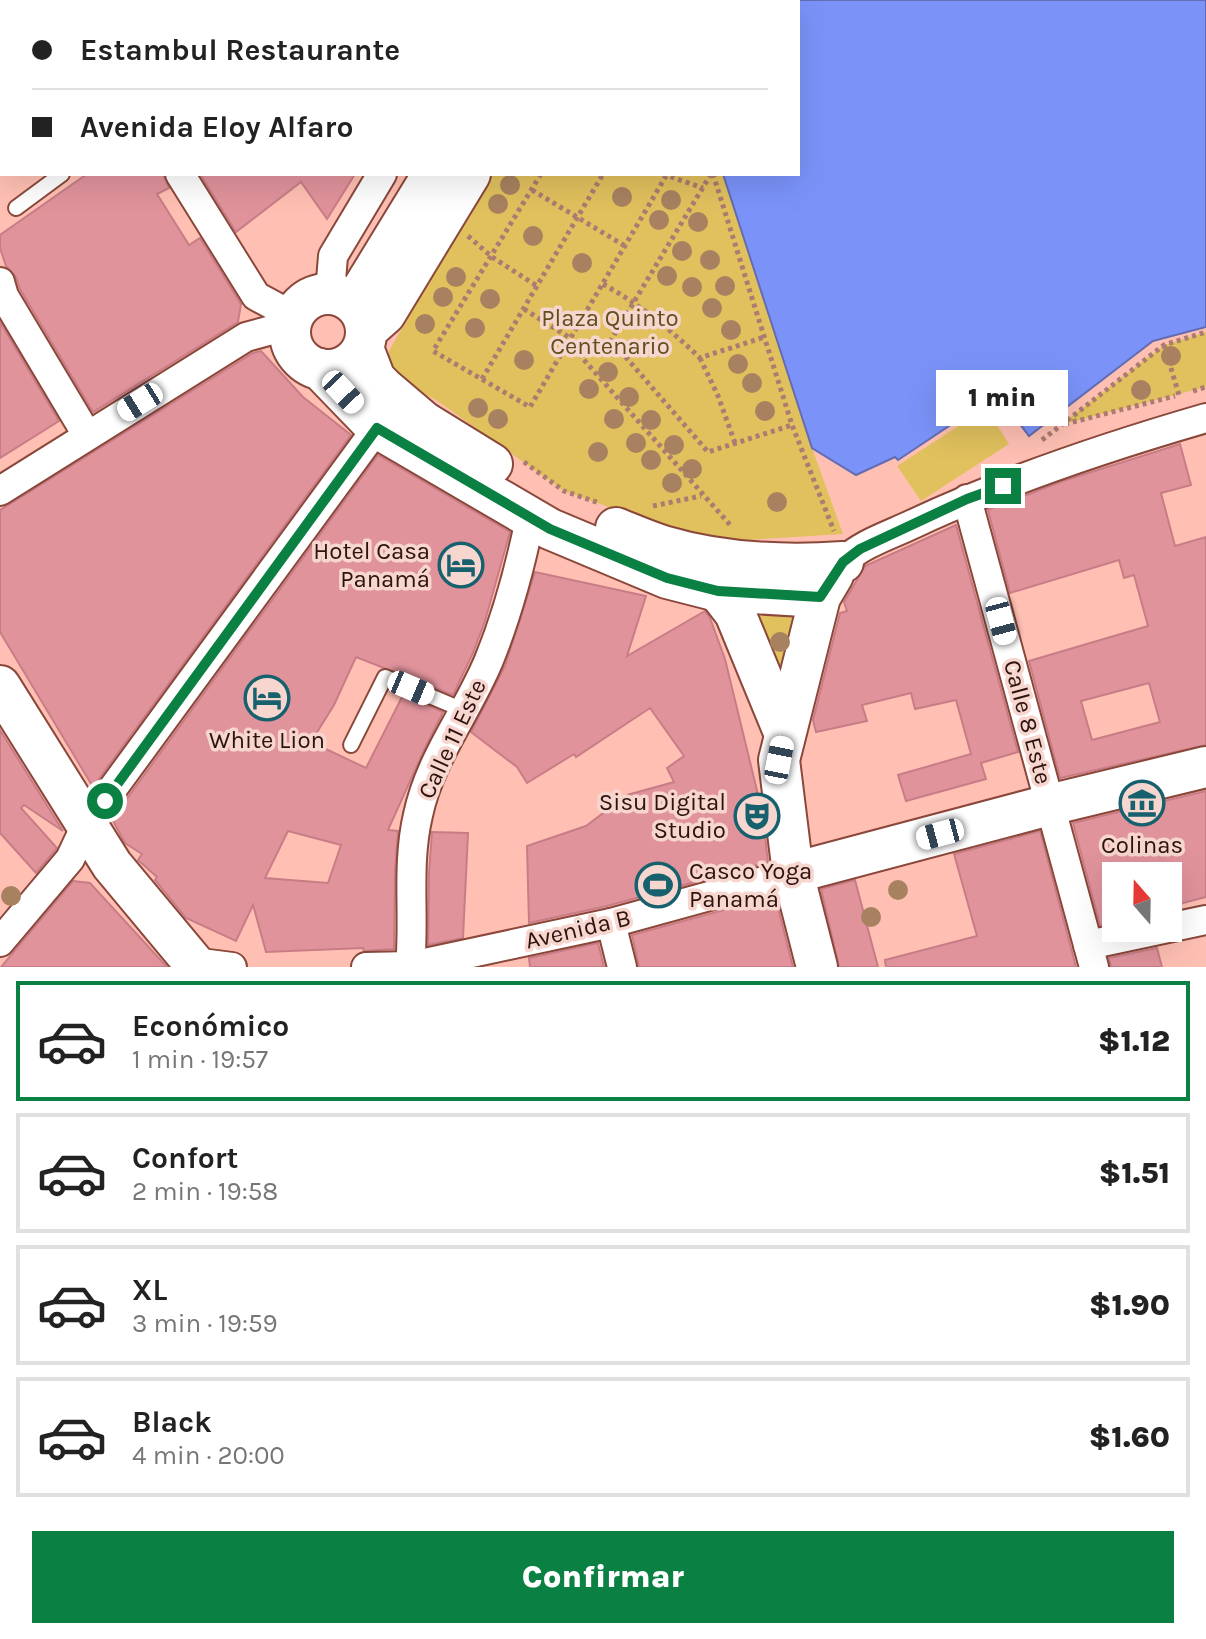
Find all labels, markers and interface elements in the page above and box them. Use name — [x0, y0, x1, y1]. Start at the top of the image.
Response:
text: Estambul Restaurante — [80, 32, 400, 68]
text: Avenida Eloy Alfaro — [80, 109, 353, 145]
park label: Plaza Quinto Centenario — [541, 304, 679, 360]
car — [318, 366, 368, 418]
callout: 1 min — [937, 370, 1069, 426]
car — [113, 379, 167, 425]
text: 1 min — [968, 382, 1036, 413]
route end — [985, 468, 1021, 504]
place label: Hotel Casa Panamá — [313, 537, 430, 593]
hotel icon: Hotel Casa Panamá — [437, 541, 485, 589]
car — [983, 595, 1019, 647]
street label: Calle 8 Este — [998, 657, 1058, 787]
car — [384, 668, 438, 708]
hotel icon: White Lion — [243, 674, 291, 722]
street label: Calle 11 Este — [412, 675, 492, 803]
place label: White Lion — [209, 726, 325, 754]
car — [763, 734, 795, 786]
museum icon: Colinas — [1118, 779, 1166, 827]
route start — [87, 783, 123, 819]
place label: Sisu Digital Studio — [599, 788, 726, 844]
theatre icon: Sisu Digital Studio — [733, 792, 781, 840]
car — [914, 816, 966, 852]
place label: Colinas — [1101, 831, 1183, 859]
place label: Casco Yoga Panamá — [689, 857, 812, 913]
sports icon: Casco Yoga Panamá — [634, 861, 682, 909]
north arrow — [1102, 862, 1182, 942]
map controls — [1102, 862, 1182, 942]
street label: Avenida B — [523, 903, 633, 955]
icon: car — [36, 1005, 108, 1077]
text: Económico — [132, 1008, 289, 1044]
text: $1.12 — [1098, 1023, 1170, 1059]
text: 1 min · 19:57 — [132, 1044, 268, 1075]
icon: car — [36, 1137, 108, 1209]
text: Confort — [132, 1140, 238, 1176]
text: $1.51 — [1099, 1155, 1170, 1191]
text: 2 min · 19:58 — [132, 1176, 278, 1207]
icon: car — [36, 1269, 108, 1341]
text: XL — [132, 1272, 167, 1308]
text: $1.90 — [1089, 1287, 1170, 1323]
text: 3 min · 19:59 — [132, 1308, 278, 1339]
icon: car — [36, 1401, 108, 1473]
text: Black — [132, 1404, 212, 1440]
text: $1.60 — [1089, 1419, 1170, 1455]
text: 4 min · 20:00 — [132, 1440, 285, 1471]
button: Confirmar — [32, 1531, 1174, 1623]

